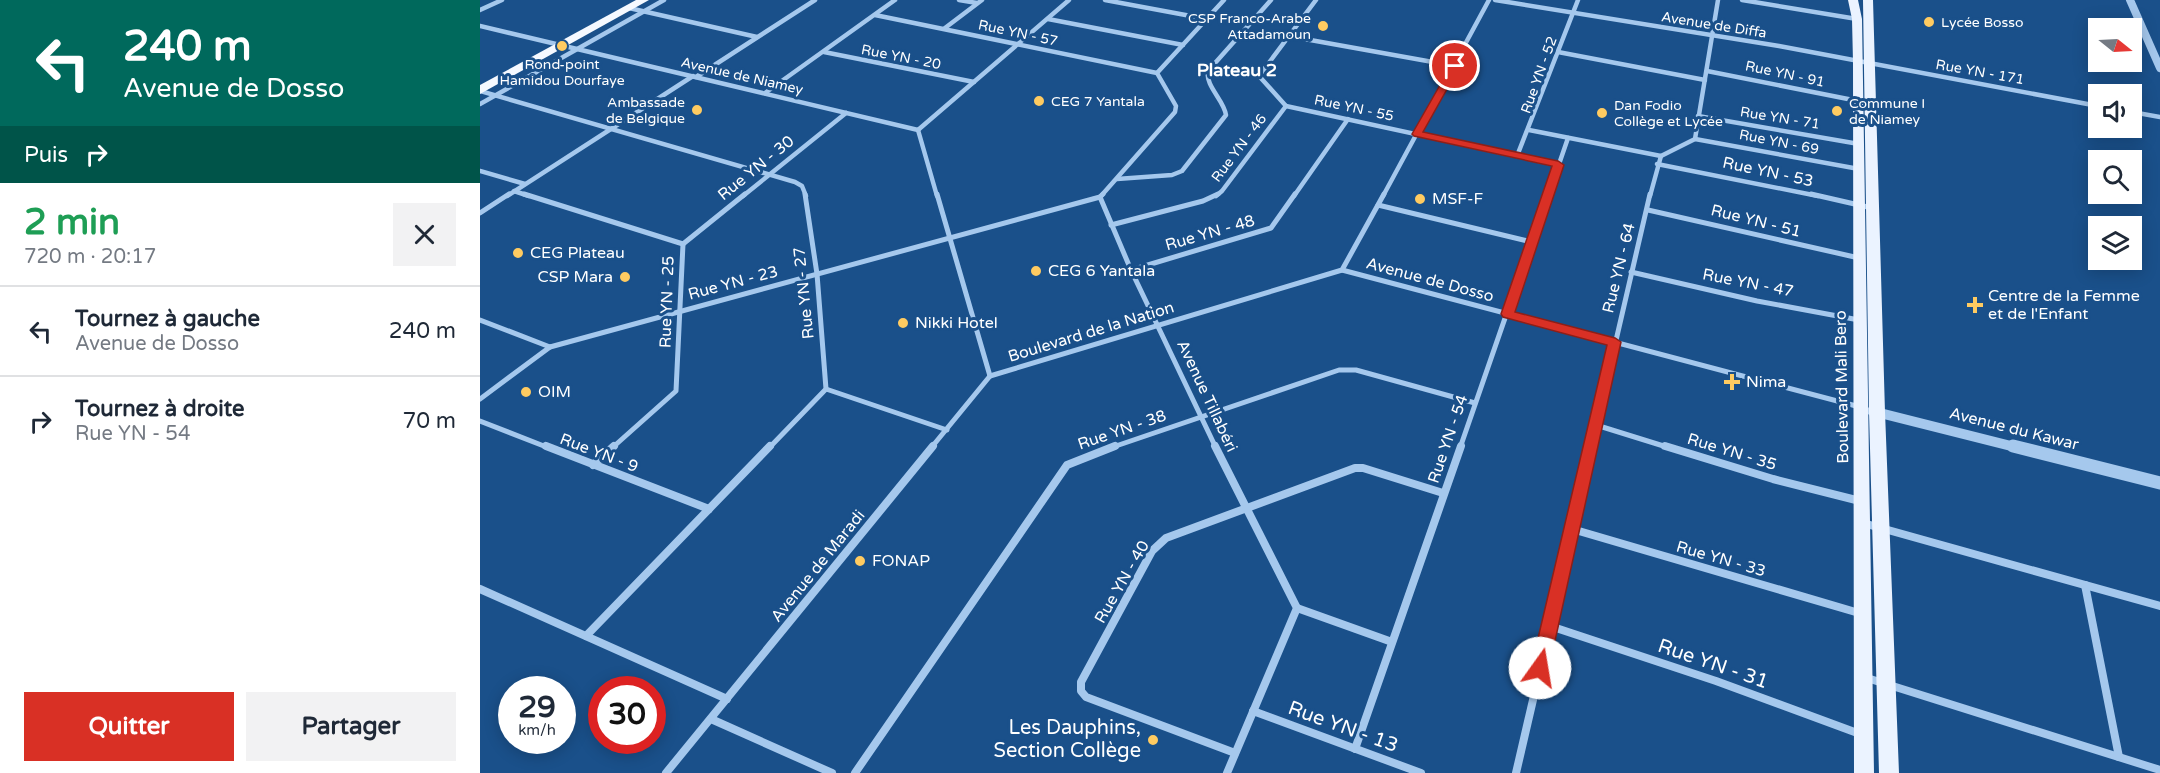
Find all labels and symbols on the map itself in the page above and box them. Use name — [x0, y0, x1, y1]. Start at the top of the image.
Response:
street label: Avenue de Diffa — [1660, 8, 1768, 42]
place label: CSP Franco-Arabe Attadamoun — [1188, 10, 1311, 43]
place label: Lycée Bosso — [1941, 14, 2023, 31]
marker: Lycée Bosso — [1922, 15, 1936, 29]
street label: Rue YN - 57 — [977, 16, 1059, 50]
north arrow — [2088, 18, 2142, 72]
marker: CSP Franco-Arabe Attadamoun — [1316, 19, 1330, 33]
street label: Rue YN - 52 — [1517, 34, 1561, 116]
marker: Rond-point Hamidou Dourfaye — [555, 39, 569, 53]
pin — [1429, 40, 1480, 91]
street label: Rue YN - 20 — [860, 41, 942, 73]
street label: Avenue de Niamey — [679, 54, 805, 98]
place label: Rond-point Hamidou Dourfaye — [499, 56, 625, 89]
street label: Rue YN - 171 — [1934, 56, 2026, 88]
street label: Rue YN - 91 — [1744, 57, 1826, 91]
district label: Plateau 2 — [1197, 59, 1277, 81]
street label: Rue YN - 55 — [1313, 91, 1395, 125]
place label: CEG 7 Yantala — [1051, 93, 1145, 110]
place label: Ambassade de Belgique — [606, 94, 685, 127]
marker: CEG 7 Yantala — [1032, 94, 1046, 108]
place label: Commune I de Niamey — [1849, 95, 1925, 128]
place label: Dan Fodio Collège et Lycée — [1614, 97, 1723, 130]
marker: Ambassade de Belgique — [690, 103, 704, 117]
street label: Rue YN - 71 — [1739, 103, 1821, 133]
marker: Commune I de Niamey — [1830, 104, 1844, 118]
marker: Dan Fodio Collège et Lycée — [1595, 106, 1609, 120]
street label: Rue YN - 46 — [1208, 110, 1270, 185]
street label: Rue YN - 69 — [1738, 126, 1820, 158]
street label: Rue YN - 30 — [714, 131, 798, 205]
street label: Rue YN - 53 — [1721, 153, 1815, 191]
place label: MSF-F — [1432, 189, 1484, 209]
marker: MSF-F — [1413, 192, 1427, 206]
street label: Rue YN - 51 — [1709, 200, 1803, 242]
street label: Rue YN - 48 — [1163, 211, 1257, 255]
street label: Rue YN - 64 — [1598, 221, 1640, 315]
place label: CEG Plateau — [530, 243, 625, 263]
marker: CEG Plateau — [511, 246, 525, 260]
street label: Rue YN - 27 — [789, 246, 819, 340]
street label: Avenue de Dosso — [1364, 253, 1496, 307]
street label: Rue YN - 25 — [655, 255, 679, 349]
street label: Rue YN - 23 — [686, 261, 780, 305]
place label: CEG 6 Yantala — [1048, 261, 1155, 281]
marker: CEG 6 Yantala — [1029, 264, 1043, 278]
street label: Rue YN - 47 — [1701, 264, 1795, 302]
place label: CSP Mara — [538, 267, 613, 287]
marker: CSP Mara — [618, 270, 632, 284]
place label: Centre de la Femme et de l'Enfant — [1988, 286, 2140, 324]
marker: Centre de la Femme et de l'Enfant — [1966, 296, 1984, 314]
street label: Boulevard de la Nation — [1006, 297, 1176, 367]
street label: Boulevard Mali Bero — [1831, 310, 1853, 464]
place label: Nikki Hotel — [915, 313, 998, 333]
marker: Nikki Hotel — [896, 316, 910, 330]
street label: Avenue Tillabéri — [1172, 337, 1242, 455]
place label: Nima — [1746, 372, 1786, 392]
marker: Nima — [1723, 373, 1741, 391]
place label: OIM — [538, 382, 571, 402]
marker: OIM — [519, 385, 533, 399]
street label: Rue YN - 54 — [1424, 392, 1472, 486]
street label: Avenue du Kawar — [1947, 403, 2082, 455]
street label: Rue YN - 38 — [1075, 406, 1169, 454]
street label: Rue YN - 9 — [557, 429, 641, 477]
street label: Rue YN - 35 — [1685, 429, 1779, 475]
street label: Avenue de Maradi — [767, 506, 869, 626]
street label: Rue YN - 40 — [1090, 537, 1154, 627]
street label: Rue YN - 33 — [1674, 537, 1768, 581]
place label: FONAP — [872, 551, 930, 571]
marker: FONAP — [853, 554, 867, 568]
street label: Rue YN - 31 — [1655, 634, 1771, 694]
position arrow — [1508, 636, 1572, 700]
speed limit sign: 30 — [588, 676, 666, 754]
street label: Rue YN - 13 — [1285, 696, 1401, 758]
place label: Les Dauphins, Section Collège — [994, 716, 1141, 763]
marker: Les Dauphins, Section Collège — [1146, 733, 1160, 747]

